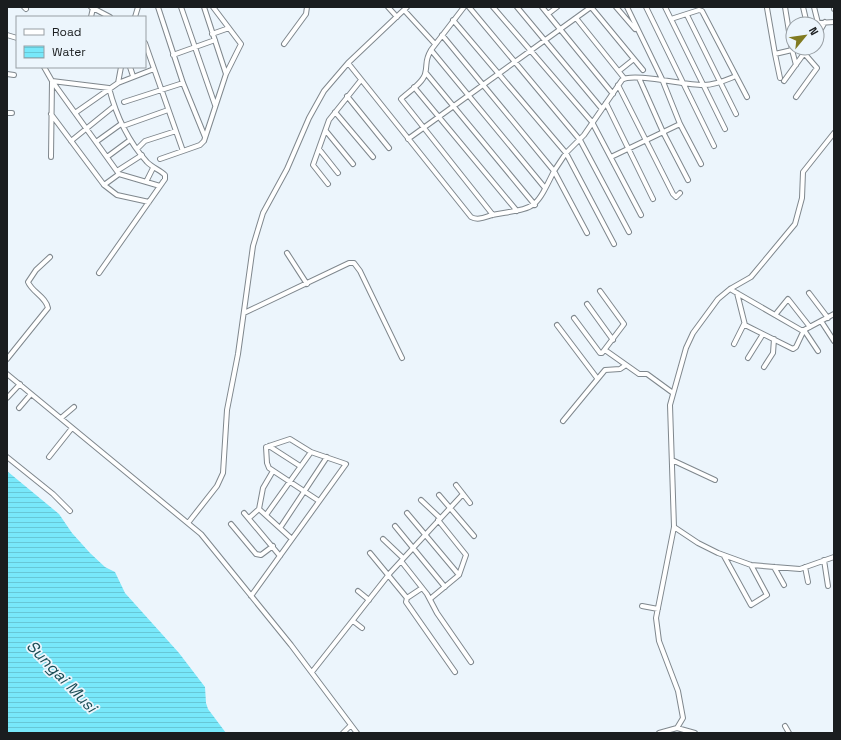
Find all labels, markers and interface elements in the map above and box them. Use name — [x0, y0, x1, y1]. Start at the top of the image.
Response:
legend — [16, 16, 146, 68]
north arrow — [785, 16, 825, 56]
text: Road — [52, 24, 81, 40]
text: N — [806, 25, 822, 38]
text: Water — [52, 44, 86, 60]
water label: Sungai Musi — [22, 636, 103, 719]

